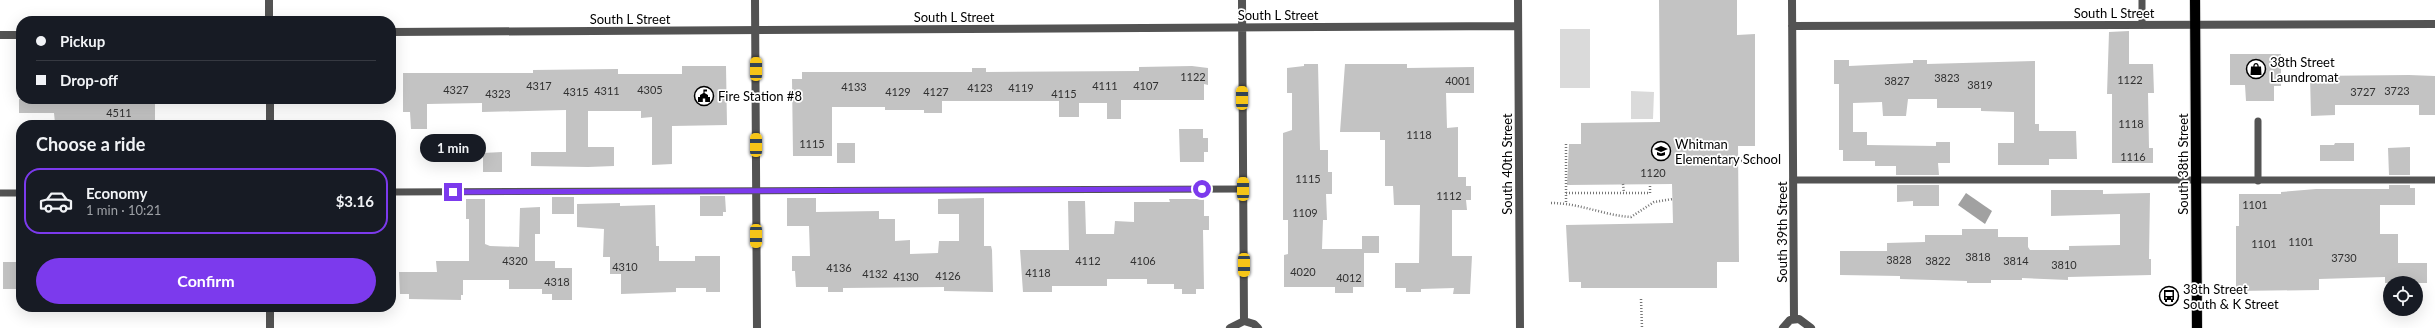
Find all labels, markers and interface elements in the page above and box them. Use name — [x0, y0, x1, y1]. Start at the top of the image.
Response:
street label: South L Street — [2074, 5, 2155, 21]
street label: South L Street — [1238, 7, 1319, 23]
street label: South L Street — [914, 9, 995, 25]
street label: South L Street — [590, 11, 671, 27]
text: Pickup — [60, 32, 105, 50]
place label: 38th Street Laundromat — [2270, 54, 2339, 85]
car — [750, 57, 762, 81]
shop icon: 38th Street Laundromat — [2245, 58, 2267, 80]
house number: 1122 — [1180, 70, 1206, 83]
text: Drop-off — [60, 71, 118, 89]
house number: 3823 — [1934, 71, 1960, 84]
house number: 1122 — [2117, 73, 2143, 86]
house number: 4001 — [1445, 74, 1471, 87]
house number: 3827 — [1884, 74, 1910, 87]
house number: 3819 — [1967, 78, 1993, 91]
house number: 4317 — [526, 79, 552, 92]
house number: 4111 — [1092, 79, 1118, 92]
house number: 4107 — [1133, 79, 1159, 92]
house number: 4133 — [841, 80, 867, 93]
house number: 4123 — [967, 81, 993, 94]
house number: 4119 — [1008, 81, 1034, 94]
house number: 4327 — [443, 83, 469, 96]
house number: 4305 — [637, 83, 663, 96]
house number: 4311 — [594, 84, 620, 97]
house number: 3723 — [2384, 84, 2410, 97]
house number: 4315 — [563, 85, 589, 98]
public building icon: Fire Station #8 — [693, 85, 715, 107]
house number: 4129 — [885, 85, 911, 98]
house number: 4127 — [923, 85, 949, 98]
house number: 3727 — [2350, 85, 2376, 98]
car — [1236, 86, 1248, 110]
house number: 4323 — [485, 87, 511, 100]
house number: 4115 — [1051, 87, 1077, 100]
place label: Fire Station #8 — [718, 88, 802, 104]
house number: 4511 — [106, 106, 132, 119]
street label: South 40th Street — [1499, 113, 1515, 215]
street label: South 38th Street — [2175, 113, 2191, 215]
house number: 1118 — [2118, 117, 2144, 130]
house number: 1118 — [1406, 128, 1432, 141]
text: Choose a ride — [36, 133, 145, 155]
car — [750, 133, 762, 157]
callout: 1 min — [420, 134, 486, 162]
place label: Whitman Elementary School — [1675, 136, 1781, 167]
house number: 1115 — [799, 137, 825, 150]
text: 1 min — [437, 140, 469, 156]
school or university icon: Whitman Elementary School — [1650, 140, 1672, 162]
house number: 1116 — [2120, 150, 2146, 163]
house number: 1120 — [1640, 166, 1666, 179]
house number: 1115 — [1295, 172, 1321, 185]
car — [1237, 177, 1249, 201]
route start — [1193, 180, 1211, 198]
street label: South 39th Street — [1774, 181, 1790, 283]
icon: car — [38, 183, 74, 219]
route end — [444, 183, 462, 201]
text: Economy — [86, 184, 147, 202]
house number: 1112 — [1436, 189, 1462, 202]
text: $3.16 — [336, 192, 374, 210]
house number: 1101 — [2242, 198, 2268, 211]
text: 1 min · 10:21 — [86, 202, 161, 218]
house number: 1109 — [1292, 206, 1318, 219]
car — [750, 224, 762, 248]
house number: 1101 — [2288, 235, 2314, 248]
house number: 1101 — [2251, 237, 2277, 250]
house number: 3818 — [1965, 250, 1991, 263]
house number: 3730 — [2331, 251, 2357, 264]
car — [1238, 253, 1250, 277]
house number: 3828 — [1886, 253, 1912, 266]
house number: 4320 — [502, 254, 528, 267]
house number: 4112 — [1075, 254, 1101, 267]
house number: 4106 — [1130, 254, 1156, 267]
house number: 3822 — [1925, 254, 1951, 267]
house number: 3814 — [2003, 254, 2029, 267]
button: Confirm — [36, 258, 376, 304]
house number: 3810 — [2051, 258, 2077, 271]
house number: 4310 — [612, 260, 638, 273]
house number: 4136 — [826, 261, 852, 274]
house number: 4020 — [1290, 265, 1316, 278]
house number: 4118 — [1025, 266, 1051, 279]
house number: 4132 — [862, 267, 888, 280]
house number: 4126 — [935, 269, 961, 282]
house number: 4130 — [893, 270, 919, 283]
house number: 4012 — [1336, 271, 1362, 284]
house number: 4318 — [544, 275, 570, 288]
map controls — [2383, 276, 2423, 316]
button: locate — [2383, 276, 2423, 316]
place label: 38th Street South & K Street — [2183, 281, 2279, 312]
bus stop icon: 38th Street South & K Street — [2158, 285, 2180, 307]

